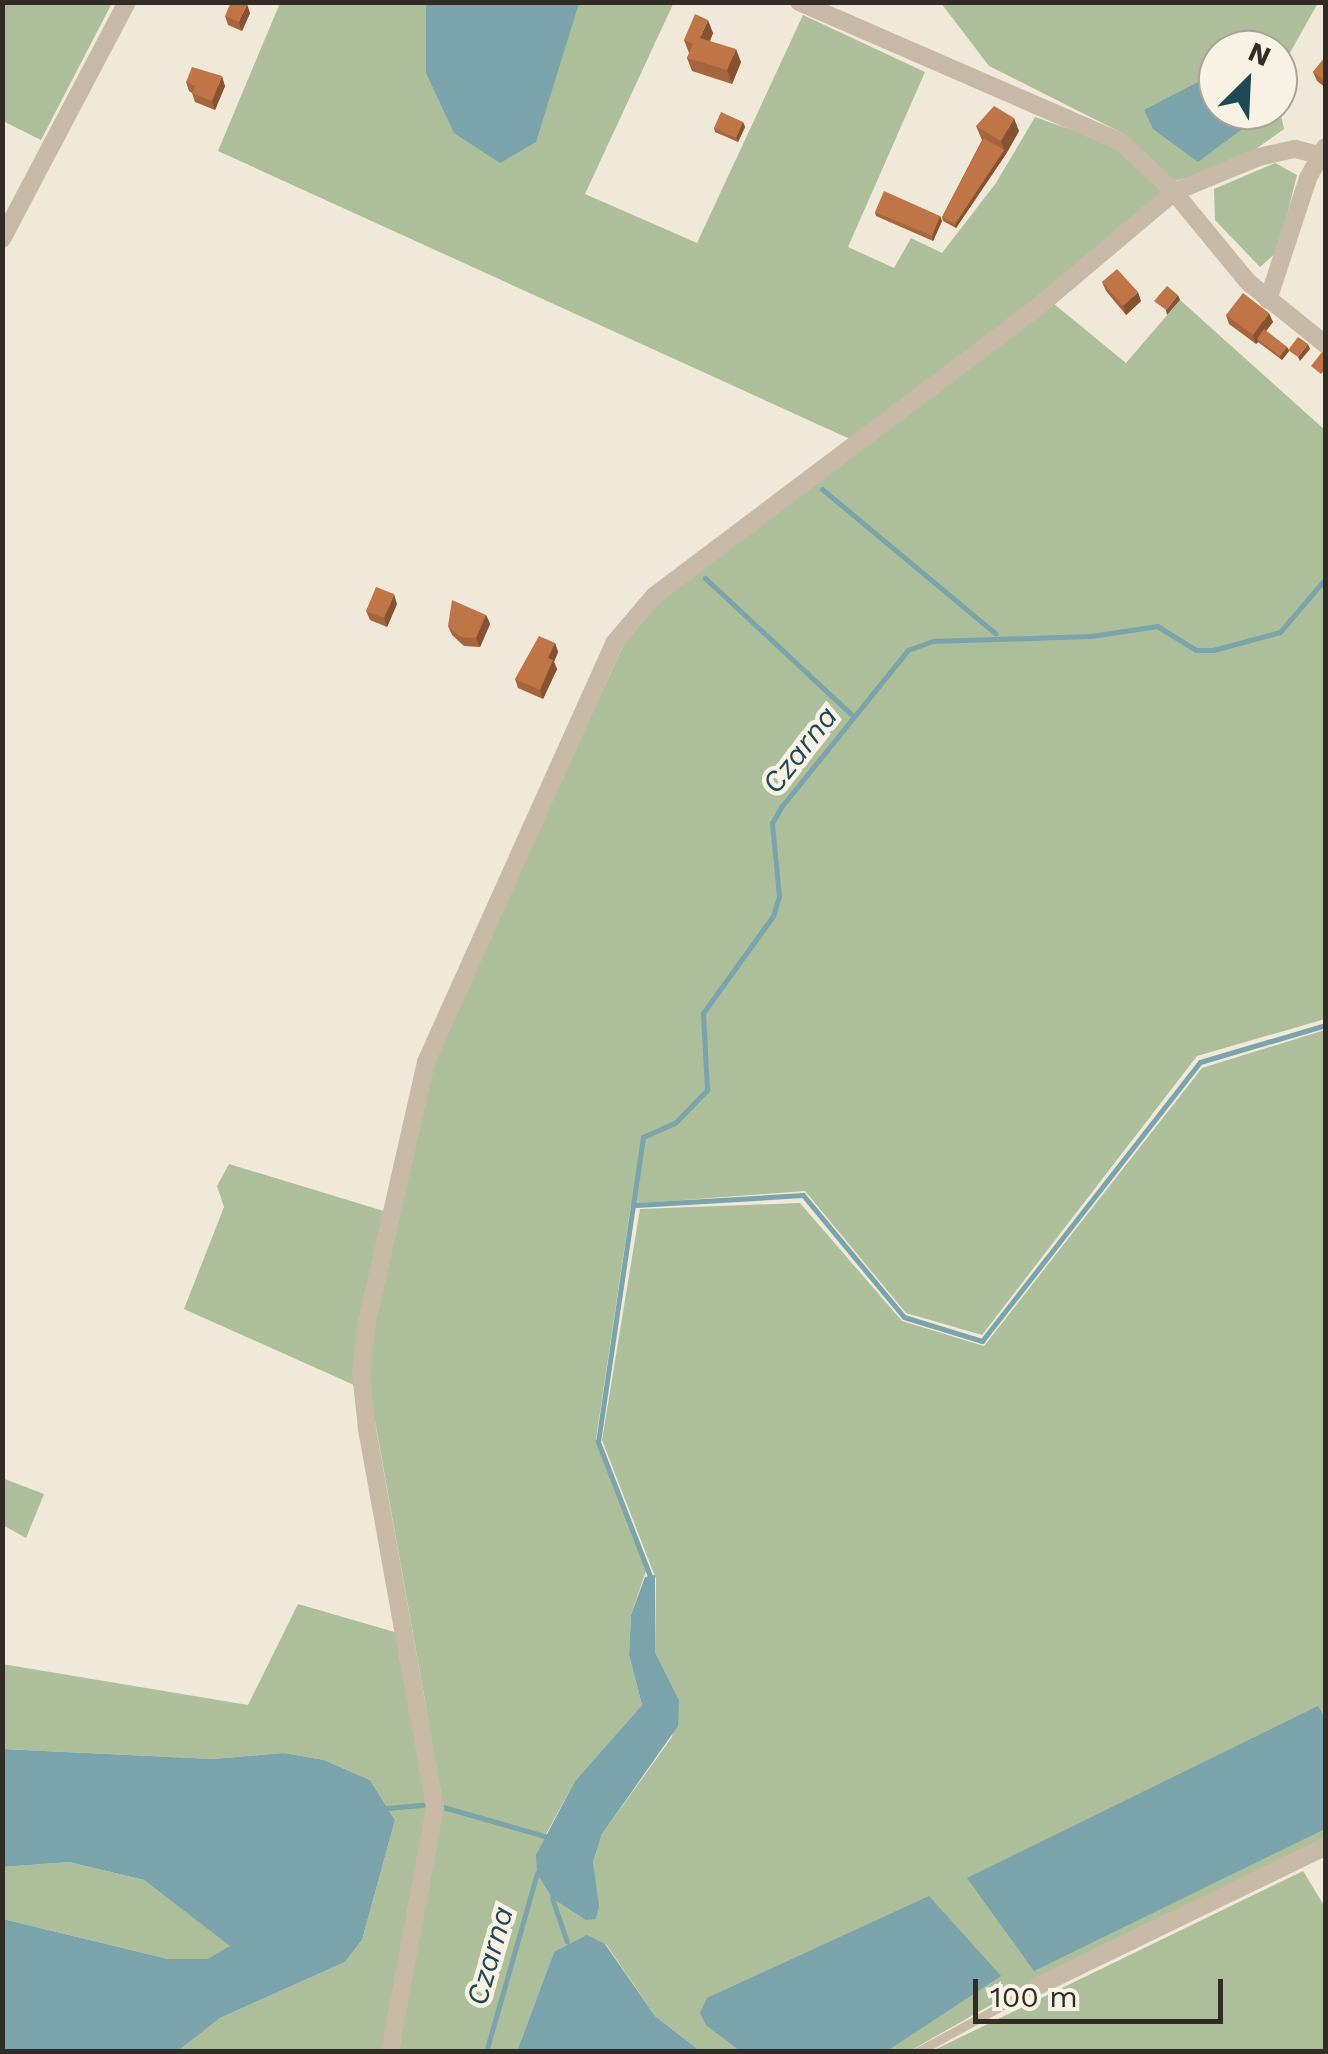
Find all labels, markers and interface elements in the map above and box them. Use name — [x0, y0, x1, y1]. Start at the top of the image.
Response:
north arrow — [1198, 30, 1298, 130]
text: N — [1243, 35, 1276, 73]
water label: Czarna — [755, 699, 845, 801]
water label: Czarna — [459, 1902, 521, 2010]
scale bar — [978, 1959, 1228, 2021]
text: 100 m — [990, 1979, 1078, 2014]

